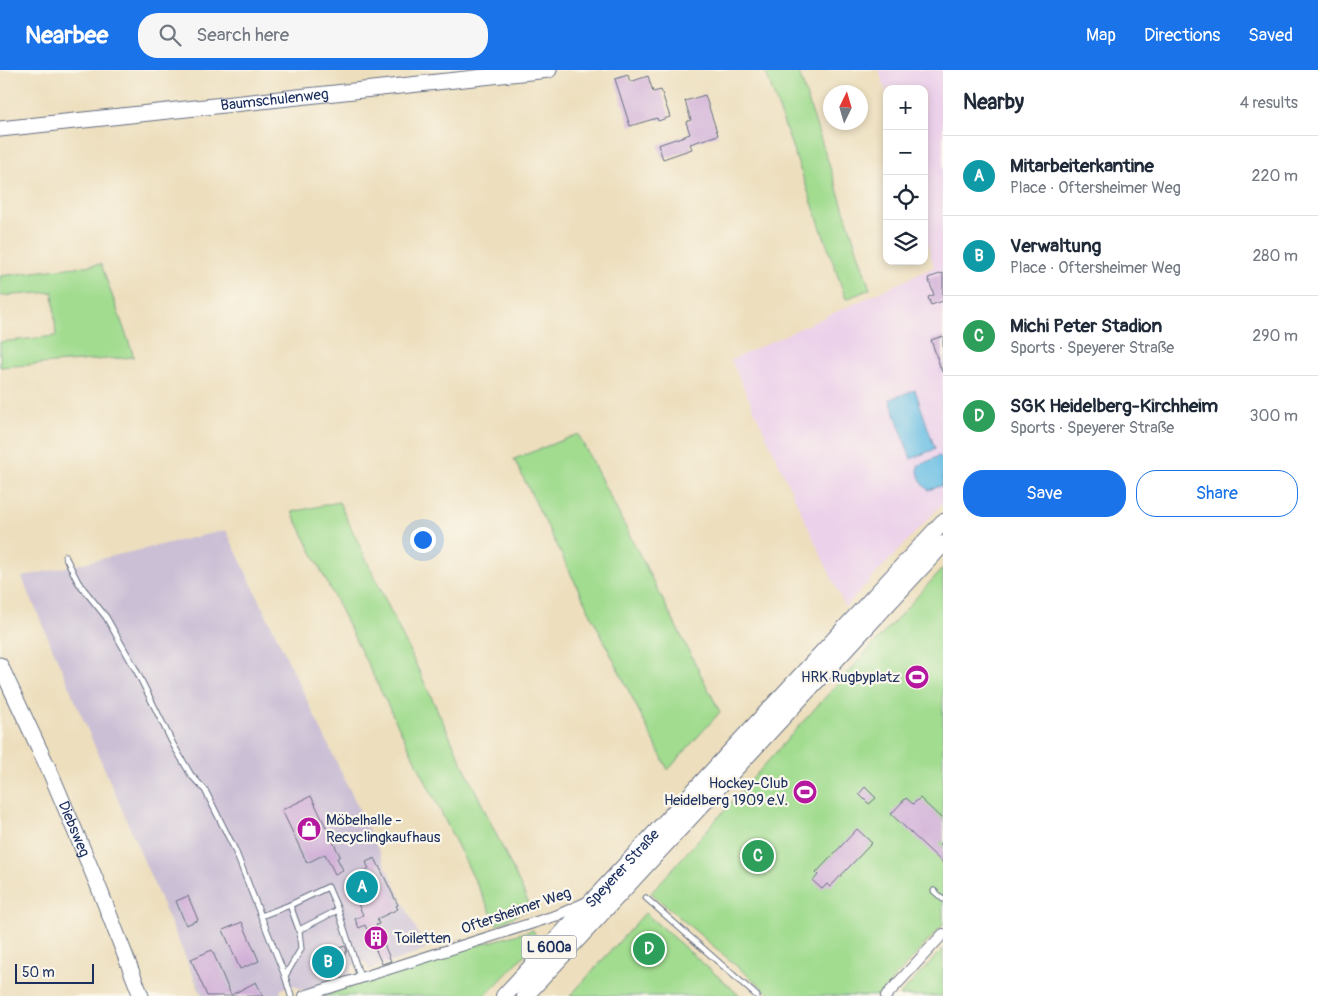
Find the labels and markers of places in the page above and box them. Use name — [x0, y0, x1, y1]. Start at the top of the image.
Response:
sports icon: HRK Rugbyplatz — [904, 664, 930, 690]
place label: HRK Rugbyplatz — [801, 668, 900, 687]
place label: Hockey-Club Heidelberg 1909 e.V. — [664, 774, 788, 810]
sports icon: Hockey-Club Heidelberg 1909 e.V. — [792, 779, 818, 805]
place label: Möbelhalle - Recyclingkaufhaus — [326, 811, 441, 847]
shop icon: Möbelhalle - Recyclingkaufhaus — [296, 816, 322, 842]
pin: C — [742, 837, 774, 875]
pin: A — [346, 868, 378, 906]
building icon: Toiletten — [363, 925, 389, 951]
place label: Toiletten — [394, 929, 451, 948]
pin: D — [633, 930, 665, 968]
pin: B — [312, 943, 344, 981]

